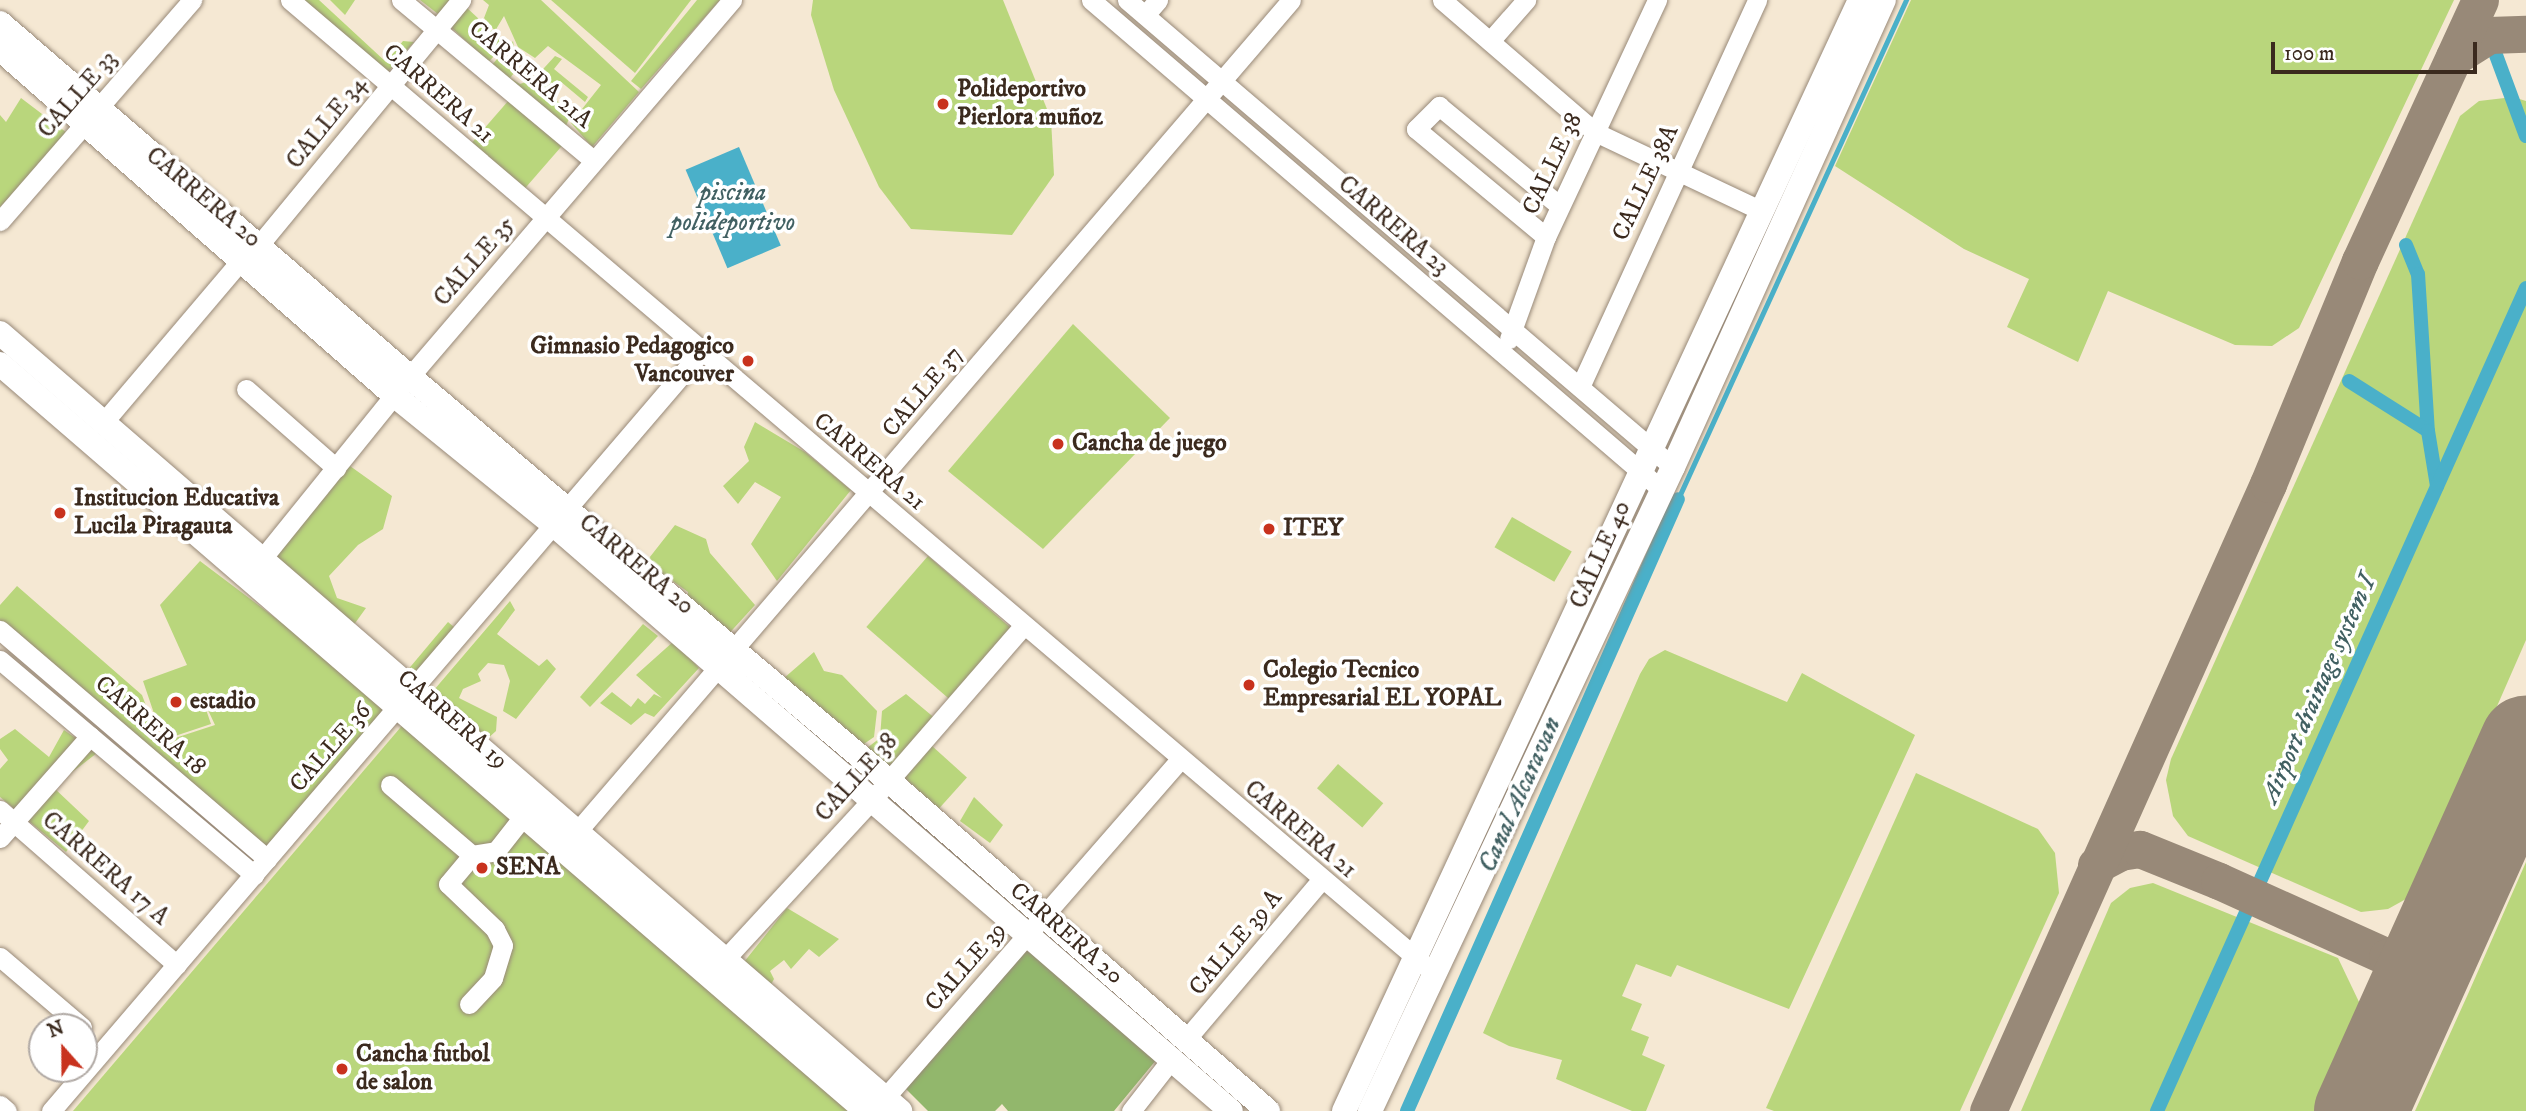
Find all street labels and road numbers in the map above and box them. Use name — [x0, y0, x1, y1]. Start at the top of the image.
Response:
street label: CARRERA 21A — [462, 15, 598, 135]
street label: CARRERA 21 — [377, 38, 499, 150]
street label: CALLE 33 — [32, 46, 124, 144]
street label: CALLE 34 — [281, 71, 373, 175]
street label: CALLE 38 — [1517, 109, 1589, 219]
street label: CALLE 38A — [1607, 121, 1685, 245]
street label: CARRERA 20 — [140, 142, 266, 254]
street label: CARRERA 23 — [1332, 170, 1454, 282]
street label: CALLE 35 — [428, 211, 522, 313]
street label: CALLE 37 — [877, 341, 969, 443]
street label: CARRERA 21 — [807, 407, 931, 517]
street label: CALLE 40 — [1565, 497, 1637, 613]
street label: CARRERA 20 — [573, 509, 699, 621]
street label: CARRERA 19 — [391, 664, 513, 776]
street label: CARRERA 18 — [89, 670, 211, 782]
street label: CALLE 36 — [284, 697, 378, 799]
street label: CALLE 38 — [810, 728, 904, 828]
street label: CARRERA 21 — [1238, 775, 1362, 885]
street label: CARRERA 17 A — [36, 806, 174, 932]
street label: CARRERA 20 — [1003, 877, 1129, 991]
street label: CALLE 39 A — [1183, 884, 1289, 1002]
street label: CALLE 39 — [919, 916, 1013, 1018]

